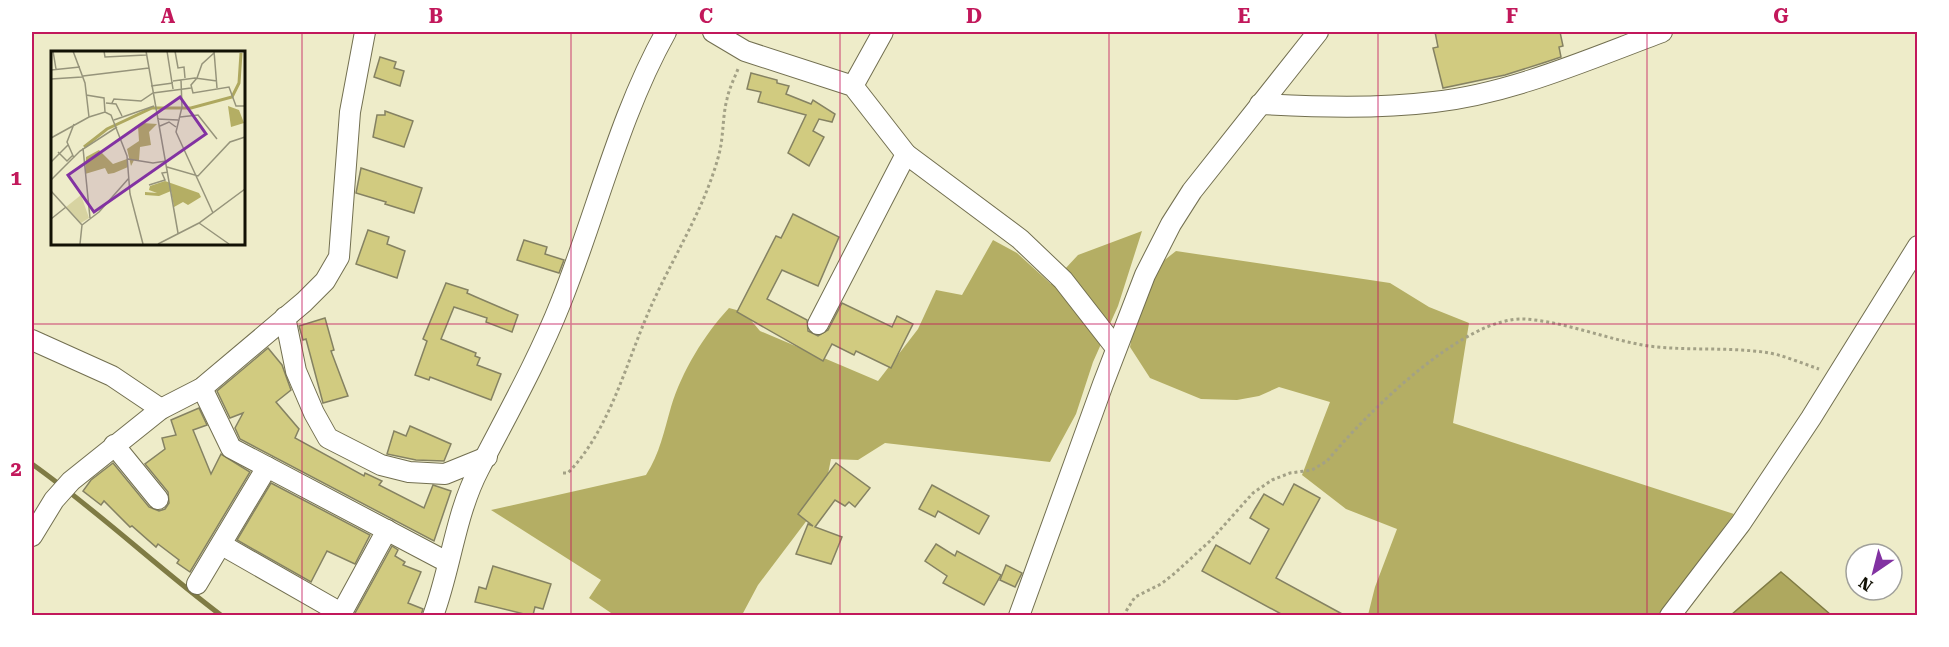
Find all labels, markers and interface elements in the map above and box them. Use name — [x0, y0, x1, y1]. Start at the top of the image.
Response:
text: A — [161, 4, 176, 28]
text: B — [429, 4, 443, 28]
text: C — [699, 4, 713, 28]
text: D — [966, 4, 982, 28]
text: E — [1238, 4, 1251, 28]
text: F — [1506, 4, 1518, 28]
text: G — [1773, 4, 1789, 28]
inset map — [51, 51, 244, 244]
text: 1 — [10, 166, 22, 190]
text: 2 — [10, 457, 22, 481]
north arrow — [1844, 542, 1904, 602]
text: N — [1855, 573, 1876, 595]

